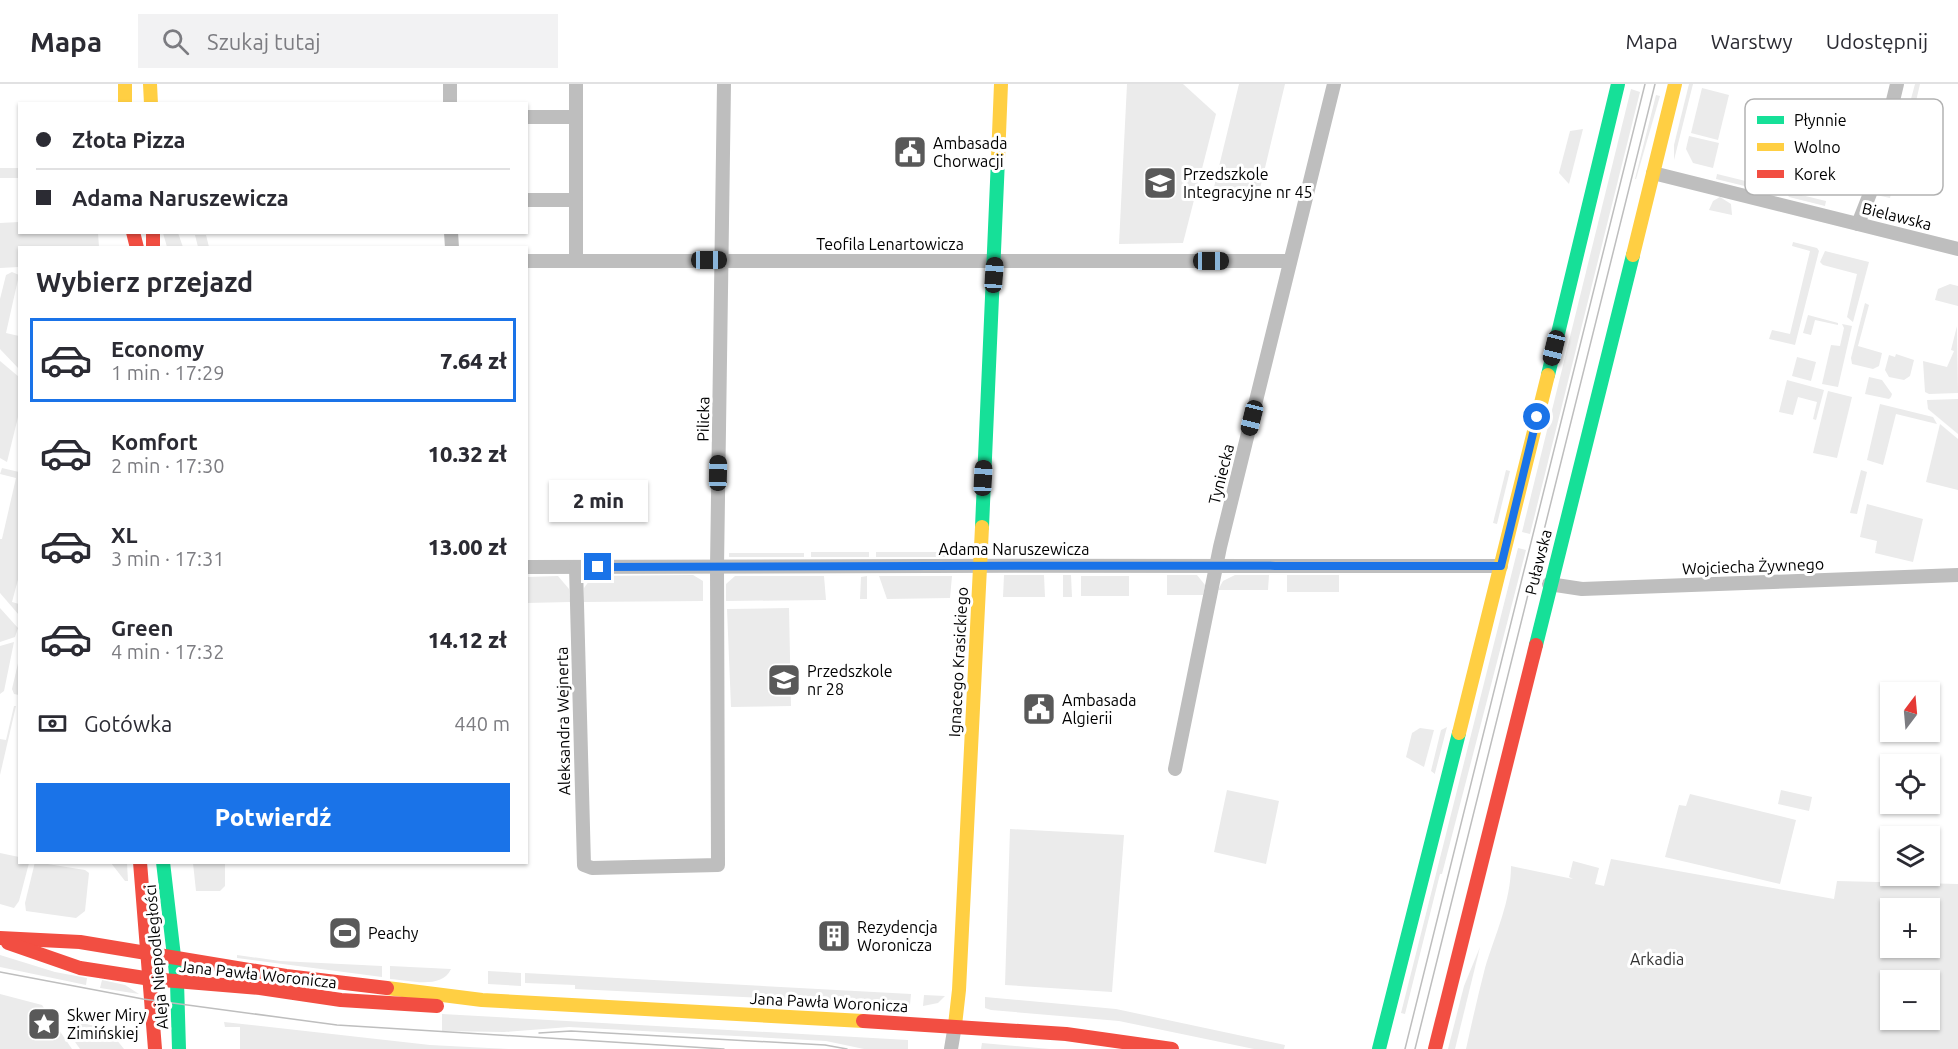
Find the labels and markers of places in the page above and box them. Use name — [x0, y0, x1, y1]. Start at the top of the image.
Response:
public building icon: Ambasada Chorwacji — [892, 134, 928, 170]
place label: Ambasada Chorwacji — [933, 134, 1008, 170]
school or university icon: Przedszkole Integracyjne nr 45 — [1142, 165, 1178, 201]
place label: Przedszkole Integracyjne nr 45 — [1183, 165, 1313, 201]
school or university icon: Przedszkole nr 28 — [766, 662, 802, 698]
place label: Przedszkole nr 28 — [807, 662, 893, 698]
public building icon: Ambasada Algierii — [1021, 691, 1057, 727]
place label: Ambasada Algierii — [1062, 691, 1137, 727]
sports icon: Peachy — [327, 915, 363, 951]
building icon: Rezydencja Woronicza — [816, 918, 852, 954]
place label: Rezydencja Woronicza — [857, 918, 938, 954]
place label: Peachy — [368, 924, 419, 942]
place icon: Skwer Miry Zimińskiej — [26, 1006, 62, 1042]
place label: Skwer Miry Zimińskiej — [67, 1006, 147, 1042]

